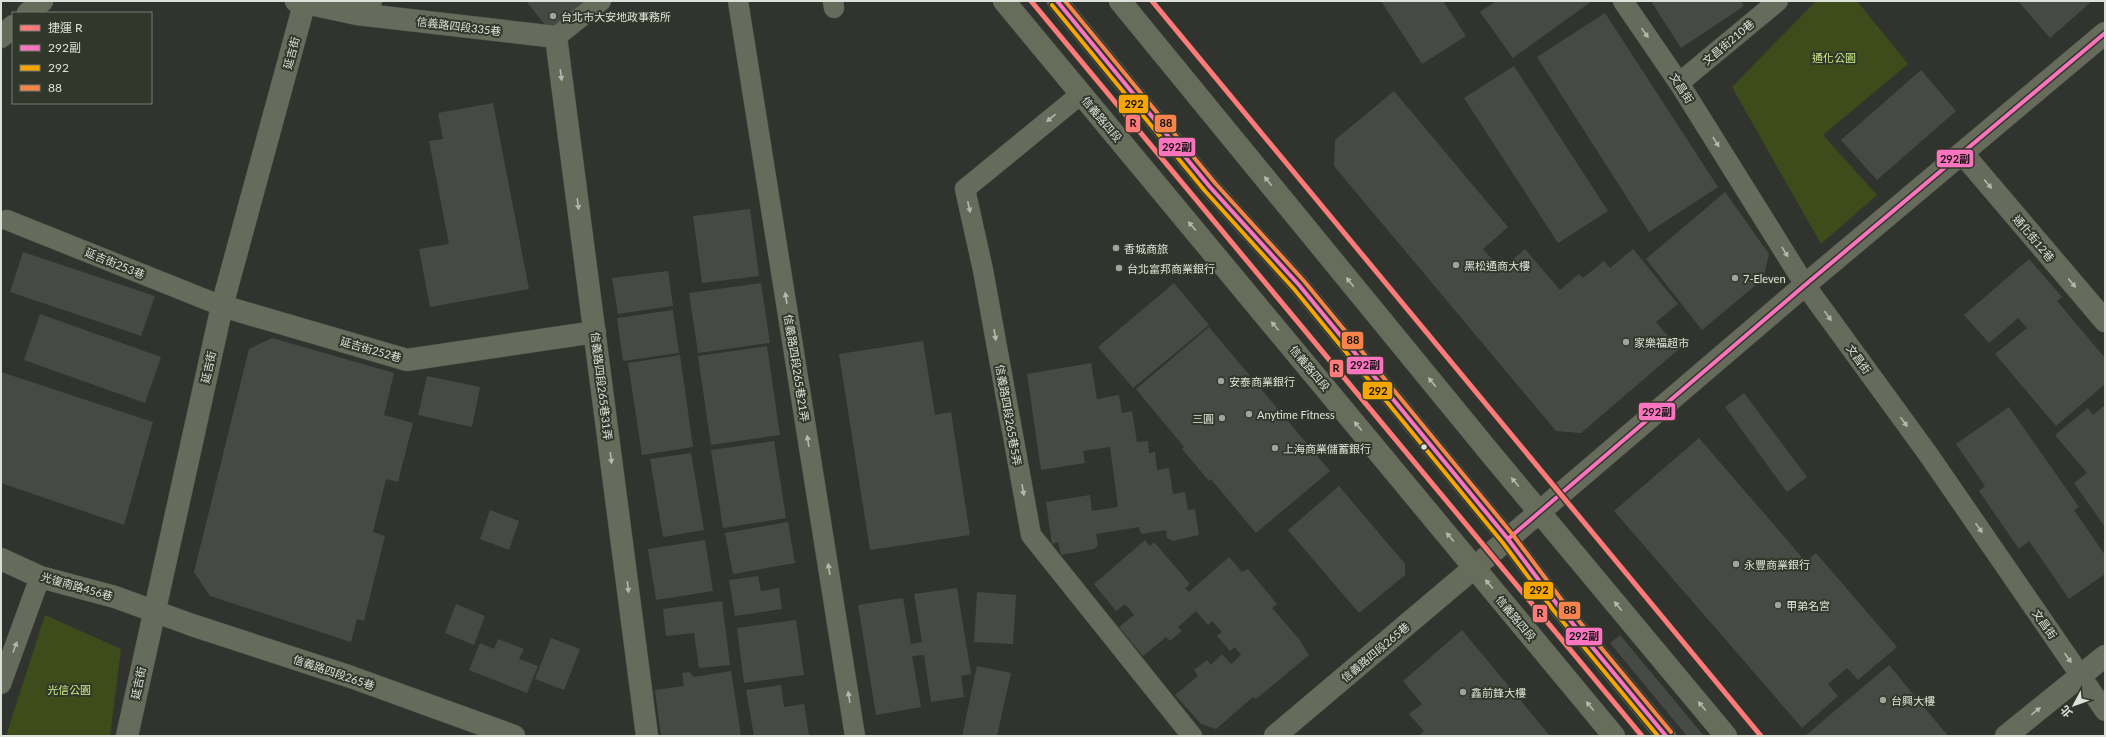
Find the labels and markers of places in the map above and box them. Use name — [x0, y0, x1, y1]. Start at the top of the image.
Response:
place label: 台北市大安地政事務所 — [561, 10, 671, 23]
marker: 台北市大安地政事務所 — [548, 11, 558, 21]
place label: 香城商旅 — [1124, 242, 1168, 255]
marker: 香城商旅 — [1111, 243, 1121, 253]
place label: 黑松通商大樓 — [1464, 259, 1530, 272]
marker: 黑松通商大樓 — [1451, 260, 1461, 270]
place label: 台北富邦商業銀行 — [1127, 262, 1215, 275]
marker: 台北富邦商業銀行 — [1114, 263, 1124, 273]
place label: 7-Eleven — [1743, 272, 1786, 285]
marker: 7-Eleven — [1730, 273, 1740, 283]
place label: 家樂福超市 — [1634, 336, 1689, 349]
marker: 家樂福超市 — [1621, 337, 1631, 347]
place label: 安泰商業銀行 — [1229, 375, 1295, 388]
marker: 安泰商業銀行 — [1216, 376, 1226, 386]
place label: Anytime Fitness — [1257, 408, 1335, 421]
marker: Anytime Fitness — [1244, 409, 1254, 419]
place label: 三圓 — [1192, 412, 1214, 425]
marker: 三圓 — [1217, 413, 1227, 423]
place label: 上海商業儲蓄銀行 — [1283, 442, 1371, 455]
unlabelled marker — [1419, 442, 1429, 452]
marker: 上海商業儲蓄銀行 — [1270, 443, 1280, 453]
place label: 永豐商業銀行 — [1744, 558, 1810, 571]
marker: 永豐商業銀行 — [1731, 559, 1741, 569]
place label: 甲弟名宮 — [1786, 599, 1830, 612]
marker: 甲弟名宮 — [1773, 600, 1783, 610]
place label: 鑫前鋒大樓 — [1471, 686, 1526, 699]
marker: 鑫前鋒大樓 — [1458, 687, 1468, 697]
place label: 台興大樓 — [1891, 694, 1935, 707]
marker: 台興大樓 — [1878, 695, 1888, 705]

